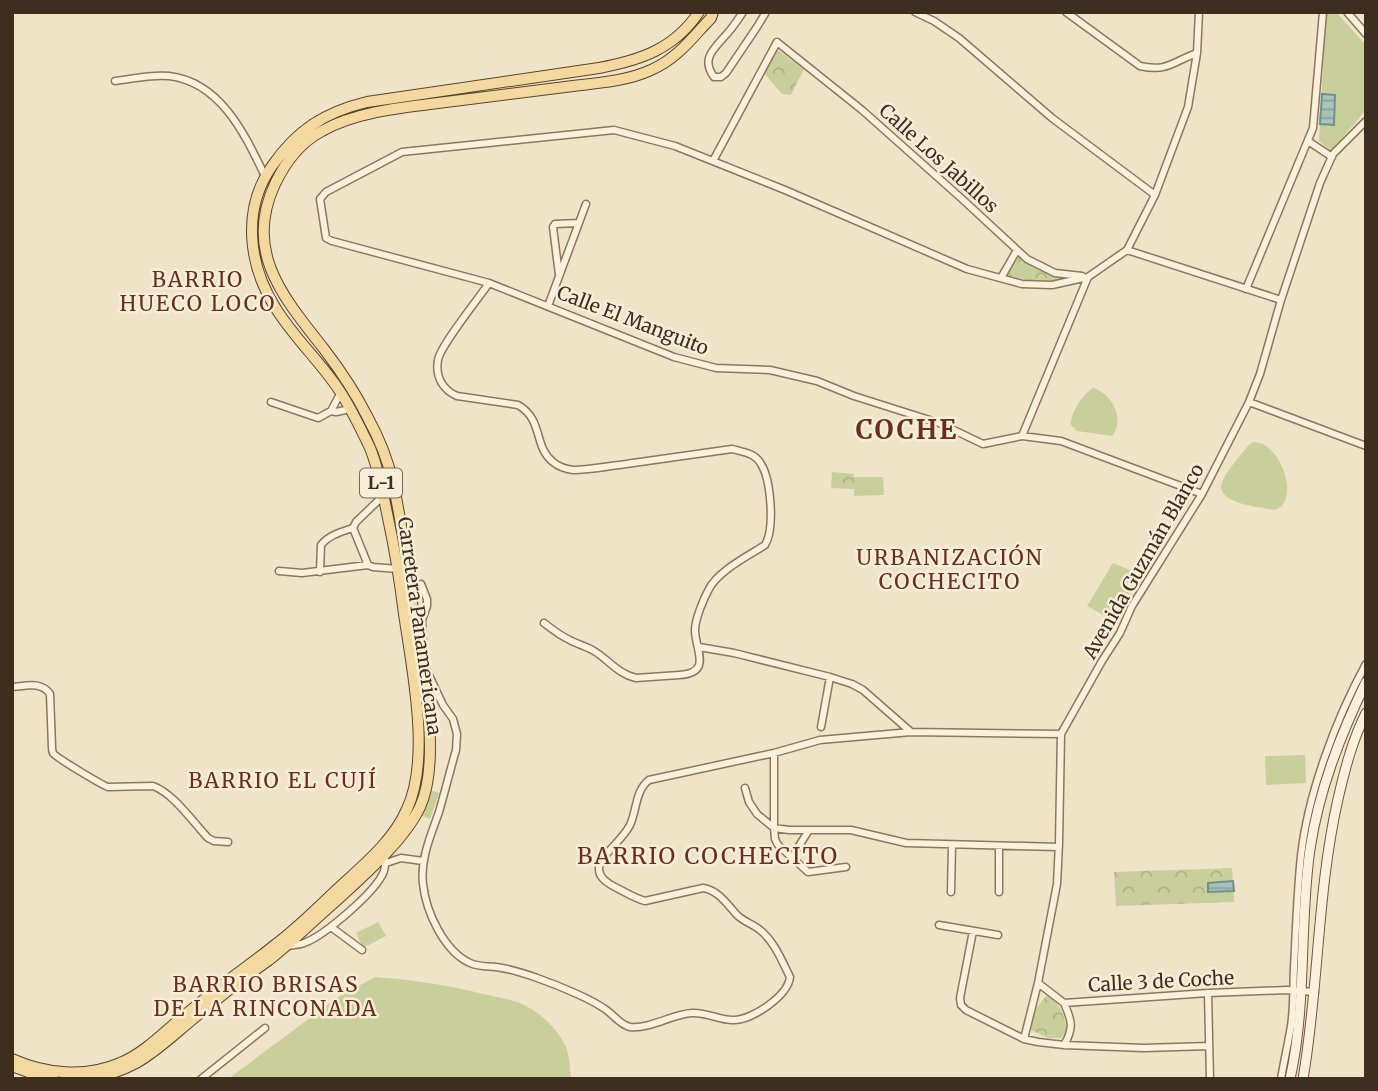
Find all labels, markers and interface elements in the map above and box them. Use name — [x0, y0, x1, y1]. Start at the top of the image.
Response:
street label: Calle Los Jabillos — [874, 98, 1004, 218]
district label: BARRIO HUECO LOCO — [120, 266, 277, 317]
street label: Calle El Manguito — [554, 280, 712, 360]
district label: COCHE — [856, 413, 958, 446]
street label: Avenida Guzmán Blanco — [1077, 459, 1209, 664]
road number: L-1 — [360, 468, 402, 498]
street label: Carretera Panamericana — [393, 515, 447, 737]
district label: URBANIZACIÓN COCHECITO — [856, 544, 1044, 595]
district label: BARRIO EL CUJÍ — [188, 766, 378, 794]
district label: BARRIO COCHECITO — [577, 841, 839, 870]
street label: Calle 3 de Coche — [1087, 965, 1235, 997]
district label: BARRIO BRISAS DE LA RINCONADA — [154, 971, 378, 1022]

